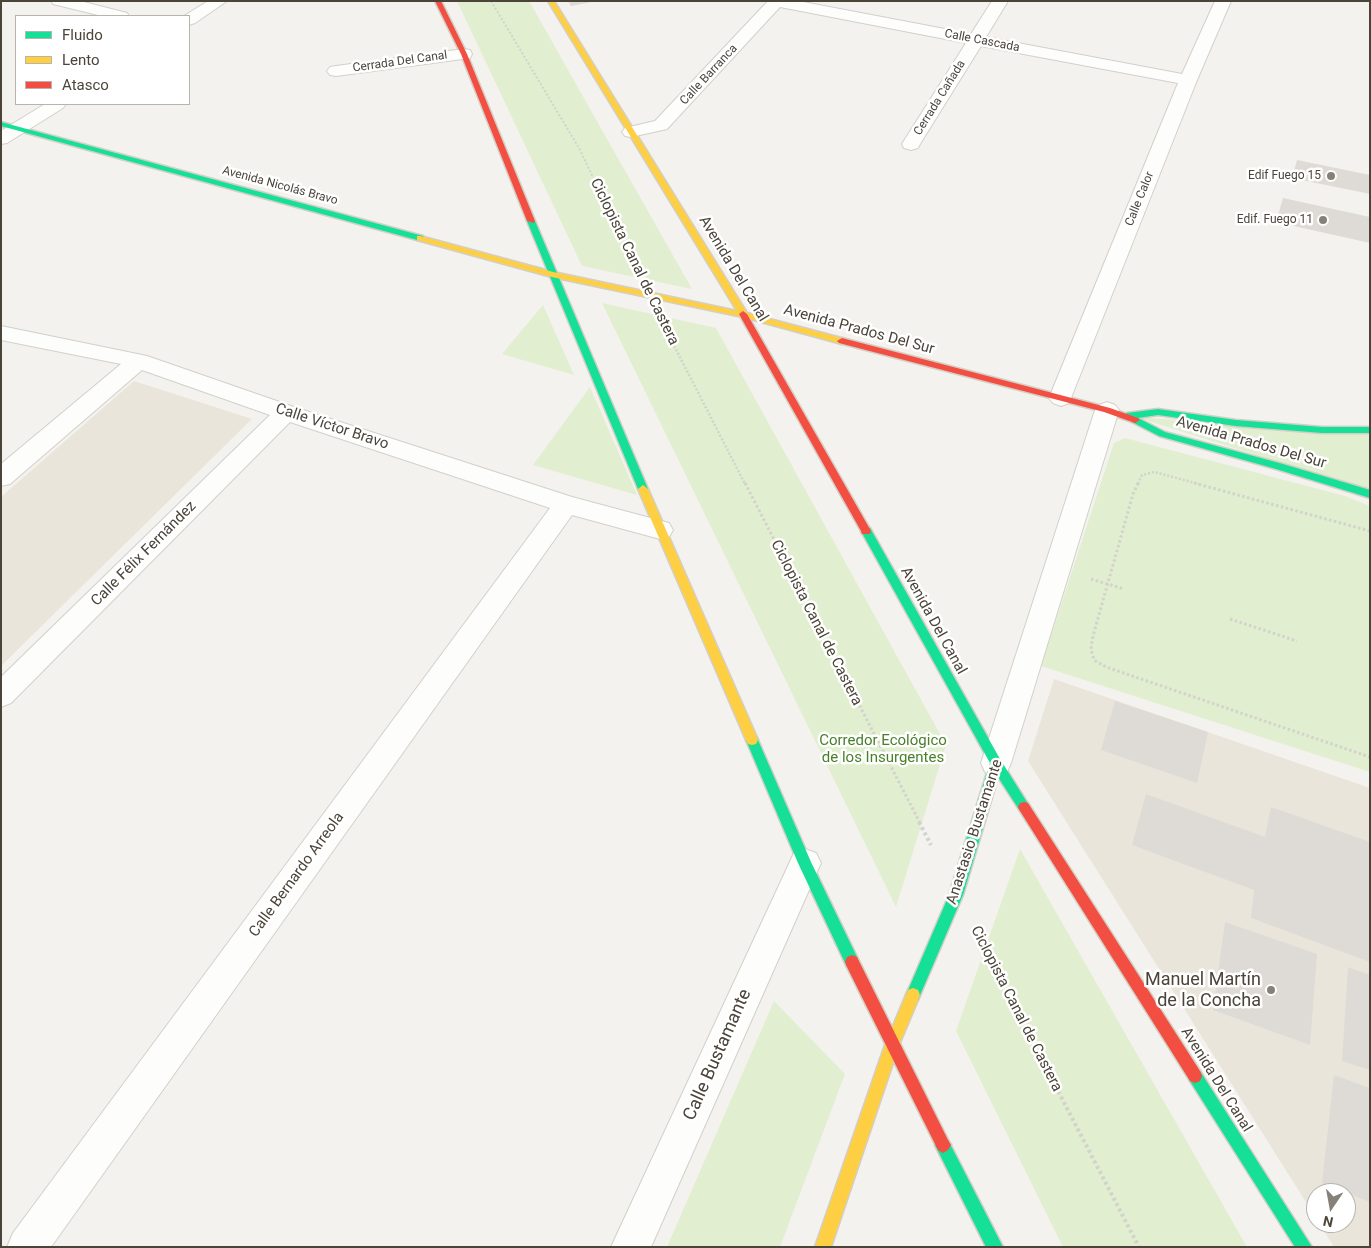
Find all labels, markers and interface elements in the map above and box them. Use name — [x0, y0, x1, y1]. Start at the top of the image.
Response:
legend — [15, 15, 190, 105]
text: Fluido — [62, 26, 103, 44]
street label: Calle Cascada — [943, 27, 1021, 55]
street label: Calle Barranca — [677, 42, 741, 108]
street label: Cerrada Del Canal — [352, 48, 448, 76]
text: Lento — [62, 51, 100, 69]
street label: Cerrada Cañada — [911, 58, 969, 138]
text: Atasco — [62, 76, 109, 94]
street label: Avenida Nicolás Bravo — [221, 164, 339, 208]
place label: Edif Fuego 15 — [1248, 169, 1321, 183]
street label: Calle Calor — [1123, 170, 1157, 228]
marker: Edif Fuego 15 — [1325, 170, 1337, 182]
street label: Ciclopista Canal de Castera — [586, 176, 682, 348]
street label: Avenida Del Canal — [694, 213, 772, 325]
place label: Edif. Fuego 11 — [1237, 213, 1313, 227]
marker: Edif. Fuego 11 — [1317, 214, 1329, 226]
street label: Avenida Prados Del Sur — [782, 301, 936, 359]
street label: Calle Víctor Bravo — [273, 400, 391, 454]
street label: Avenida Prados Del Sur — [1174, 413, 1328, 473]
street label: Calle Félix Fernández — [88, 498, 200, 610]
street label: Ciclopista Canal de Castera — [766, 537, 866, 709]
street label: Avenida Del Canal — [896, 564, 970, 678]
park label: Corredor Ecológico de los Insurgentes — [819, 732, 947, 767]
street label: Anastasio Bustamante — [943, 757, 1007, 907]
street label: Calle Bernardo Arreola — [246, 809, 348, 941]
street label: Ciclopista Canal de Castera — [966, 923, 1066, 1095]
place label: Manuel Martín de la Concha — [1145, 969, 1261, 1012]
marker: Manuel Martín de la Concha — [1265, 984, 1277, 996]
street label: Calle Bustamante — [679, 986, 757, 1124]
street label: Avenida Del Canal — [1177, 1024, 1255, 1136]
north arrow — [1306, 1183, 1356, 1233]
text: N — [1322, 1213, 1335, 1231]

